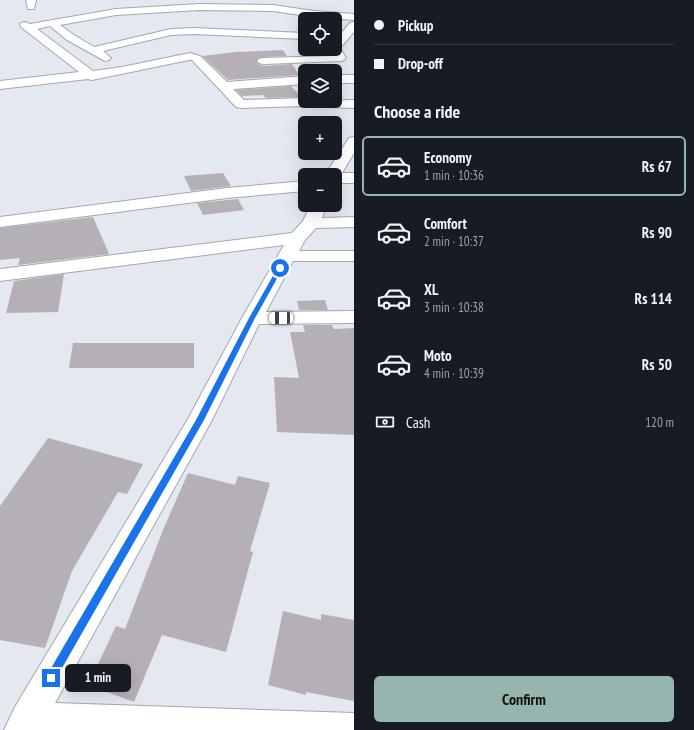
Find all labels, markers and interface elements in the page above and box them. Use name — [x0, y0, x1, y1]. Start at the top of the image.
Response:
map controls — [298, 12, 342, 212]
button: locate — [298, 12, 342, 56]
text: Pickup — [398, 16, 433, 35]
text: Drop-off — [398, 54, 443, 73]
button: layers — [298, 64, 342, 108]
text: Choose a ride — [374, 100, 460, 123]
button: + — [298, 116, 342, 160]
icon: car — [376, 148, 412, 184]
text: Economy — [424, 148, 472, 167]
text: Rs 67 — [642, 157, 672, 176]
text: 1 min · 10:36 — [424, 167, 484, 184]
button: − — [298, 168, 342, 212]
icon: car — [376, 214, 412, 250]
text: Comfort — [424, 214, 467, 233]
text: Rs 90 — [642, 223, 672, 242]
text: 2 min · 10:37 — [424, 233, 484, 250]
route start — [271, 259, 289, 277]
icon: car — [376, 280, 412, 316]
text: XL — [424, 280, 438, 299]
text: Rs 114 — [635, 289, 672, 308]
text: 3 min · 10:38 — [424, 299, 484, 316]
car — [269, 312, 293, 324]
icon: car — [376, 346, 412, 382]
text: Moto — [424, 346, 452, 365]
text: Rs 50 — [642, 355, 672, 374]
text: 4 min · 10:39 — [424, 365, 484, 382]
icon: cash — [374, 411, 396, 433]
text: Cash — [406, 413, 430, 432]
text: 120 m — [645, 414, 674, 431]
callout: 1 min — [65, 664, 131, 692]
route end — [42, 669, 60, 687]
text: 1 min — [85, 669, 111, 686]
button: Confirm — [374, 676, 674, 722]

